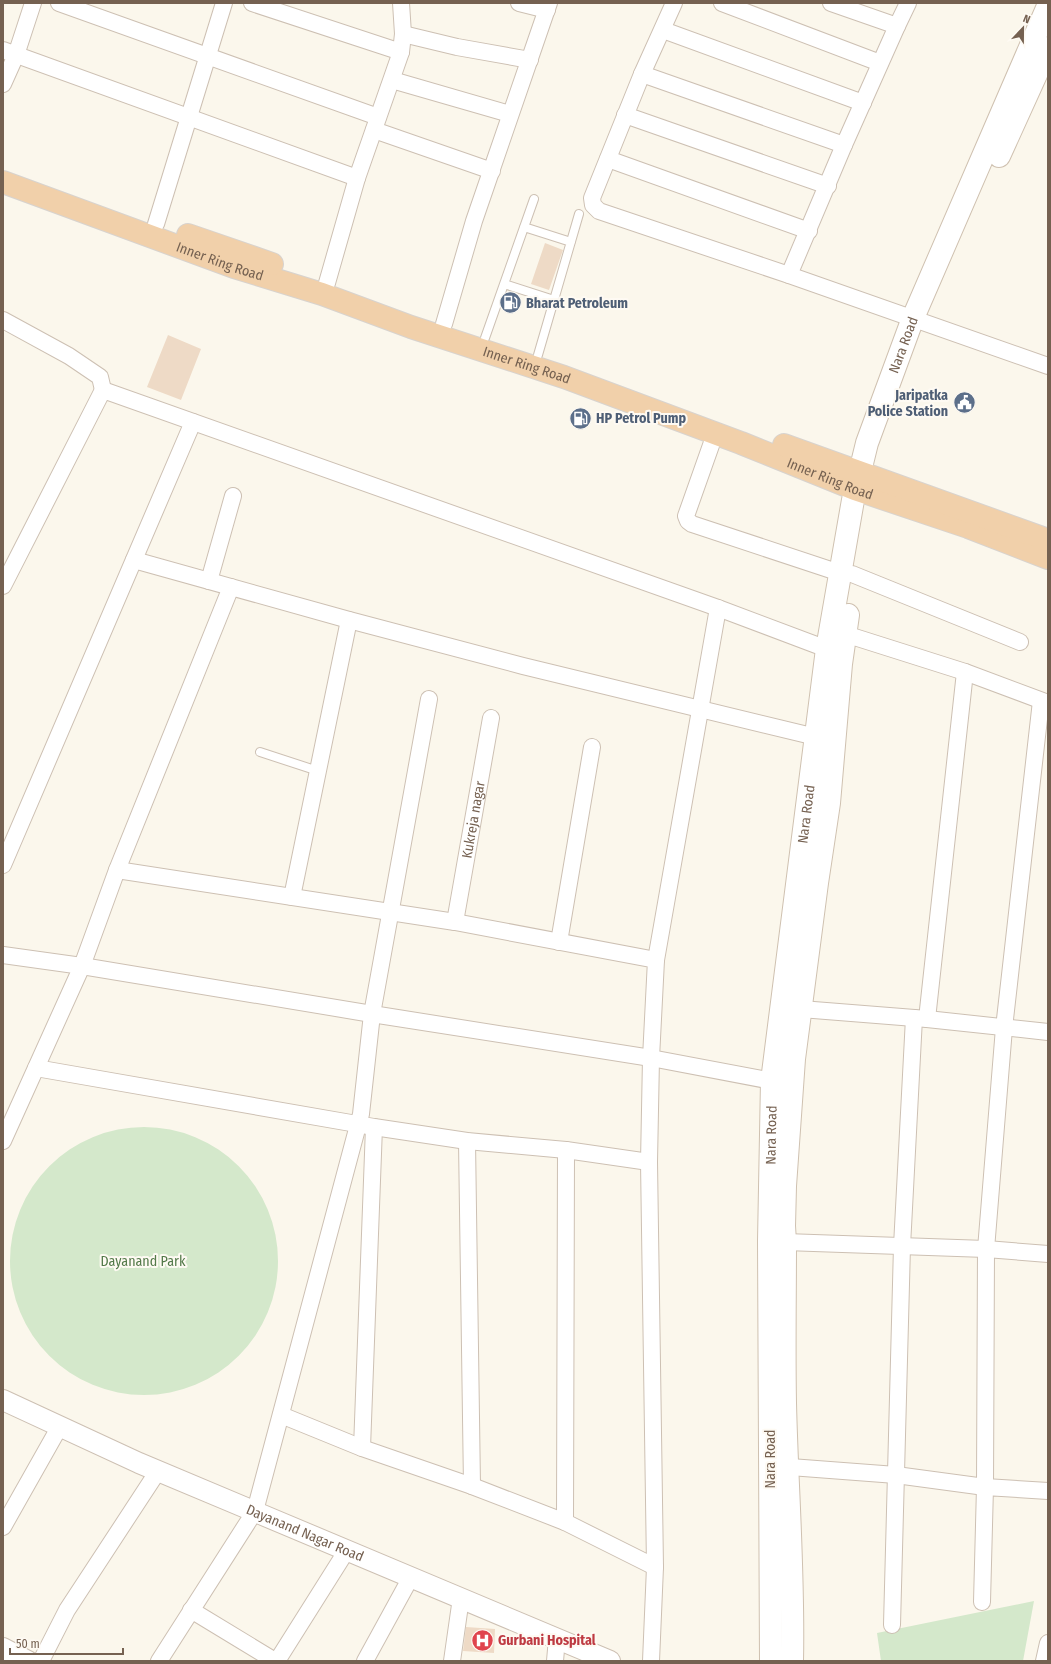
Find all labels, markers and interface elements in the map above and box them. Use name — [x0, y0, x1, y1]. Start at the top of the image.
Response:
north arrow — [1003, 8, 1043, 48]
text: N — [1021, 12, 1032, 26]
street label: Inner Ring Road — [174, 239, 265, 285]
fuel station icon: Bharat Petroleum — [497, 290, 523, 316]
place label: Bharat Petroleum — [526, 295, 628, 312]
street label: Nara Road — [885, 314, 922, 376]
street label: Inner Ring Road — [481, 343, 573, 388]
place label: Jaripatka Police Station — [868, 387, 948, 420]
public building icon: Jaripatka Police Station — [951, 390, 977, 416]
fuel station icon: HP Petrol Pump — [568, 405, 594, 431]
place label: HP Petrol Pump — [596, 410, 686, 427]
street label: Inner Ring Road — [784, 454, 875, 503]
street label: Kukreja nagar — [458, 779, 489, 860]
street label: Nara Road — [794, 784, 819, 845]
street label: Nara Road — [762, 1105, 781, 1165]
park label: Dayanand Park — [101, 1253, 186, 1270]
street label: Nara Road — [762, 1430, 779, 1488]
street label: Dayanand Nagar Road — [244, 1501, 366, 1565]
hospital icon: Gurbani Hospital — [469, 1627, 495, 1653]
scale bar — [10, 1630, 123, 1656]
place label: Gurbani Hospital — [498, 1632, 596, 1649]
text: 50 m — [16, 1637, 40, 1651]

